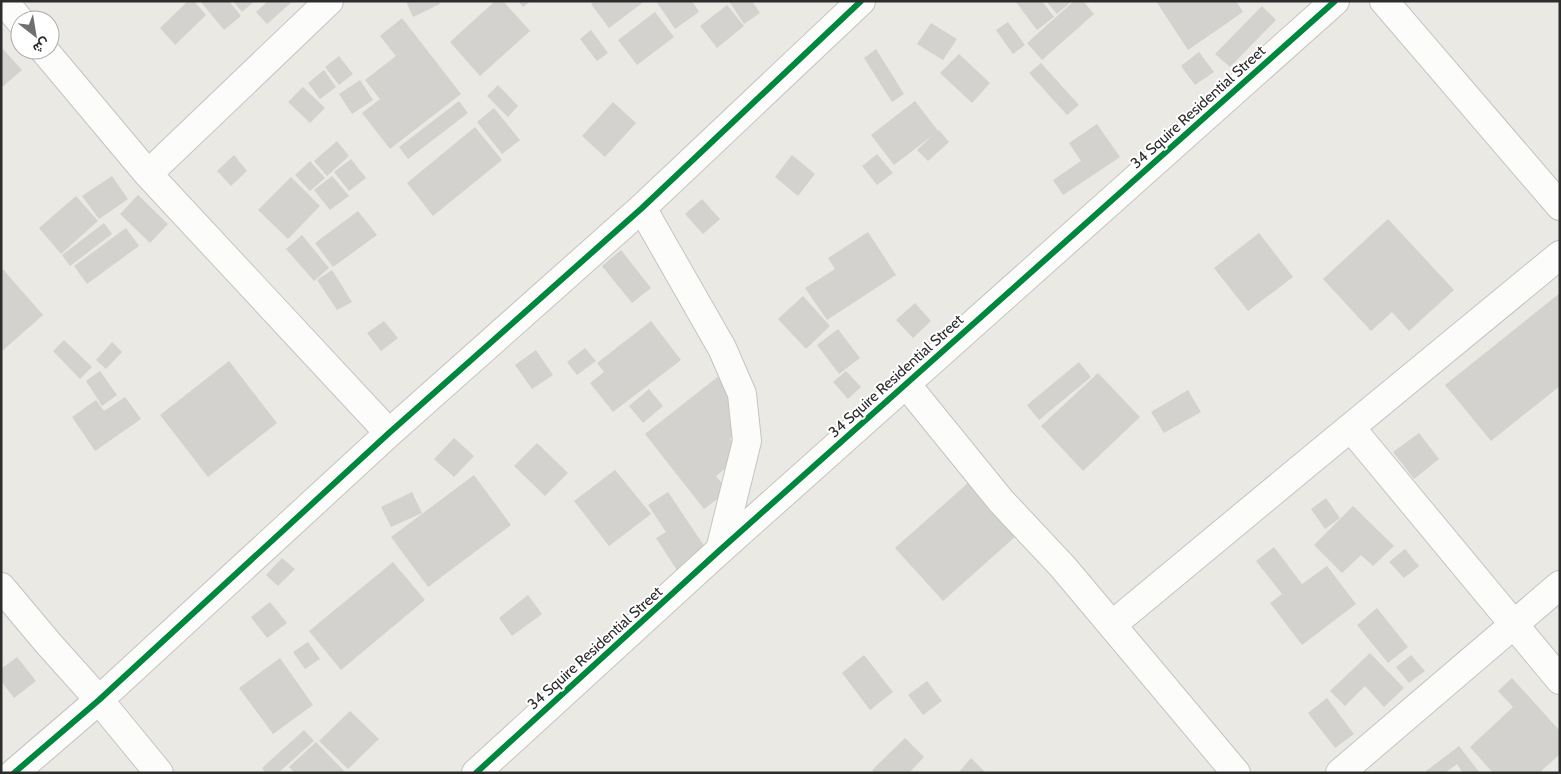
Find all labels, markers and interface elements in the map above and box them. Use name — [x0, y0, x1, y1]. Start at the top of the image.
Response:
north arrow — [10, 10, 60, 60]
text: ش — [30, 34, 54, 58]
street label: 34 Squire Residential Street — [1127, 42, 1269, 172]
street label: 34 Squire Residential Street — [825, 311, 967, 441]
street label: 34 Squire Residential Street — [524, 583, 666, 713]

